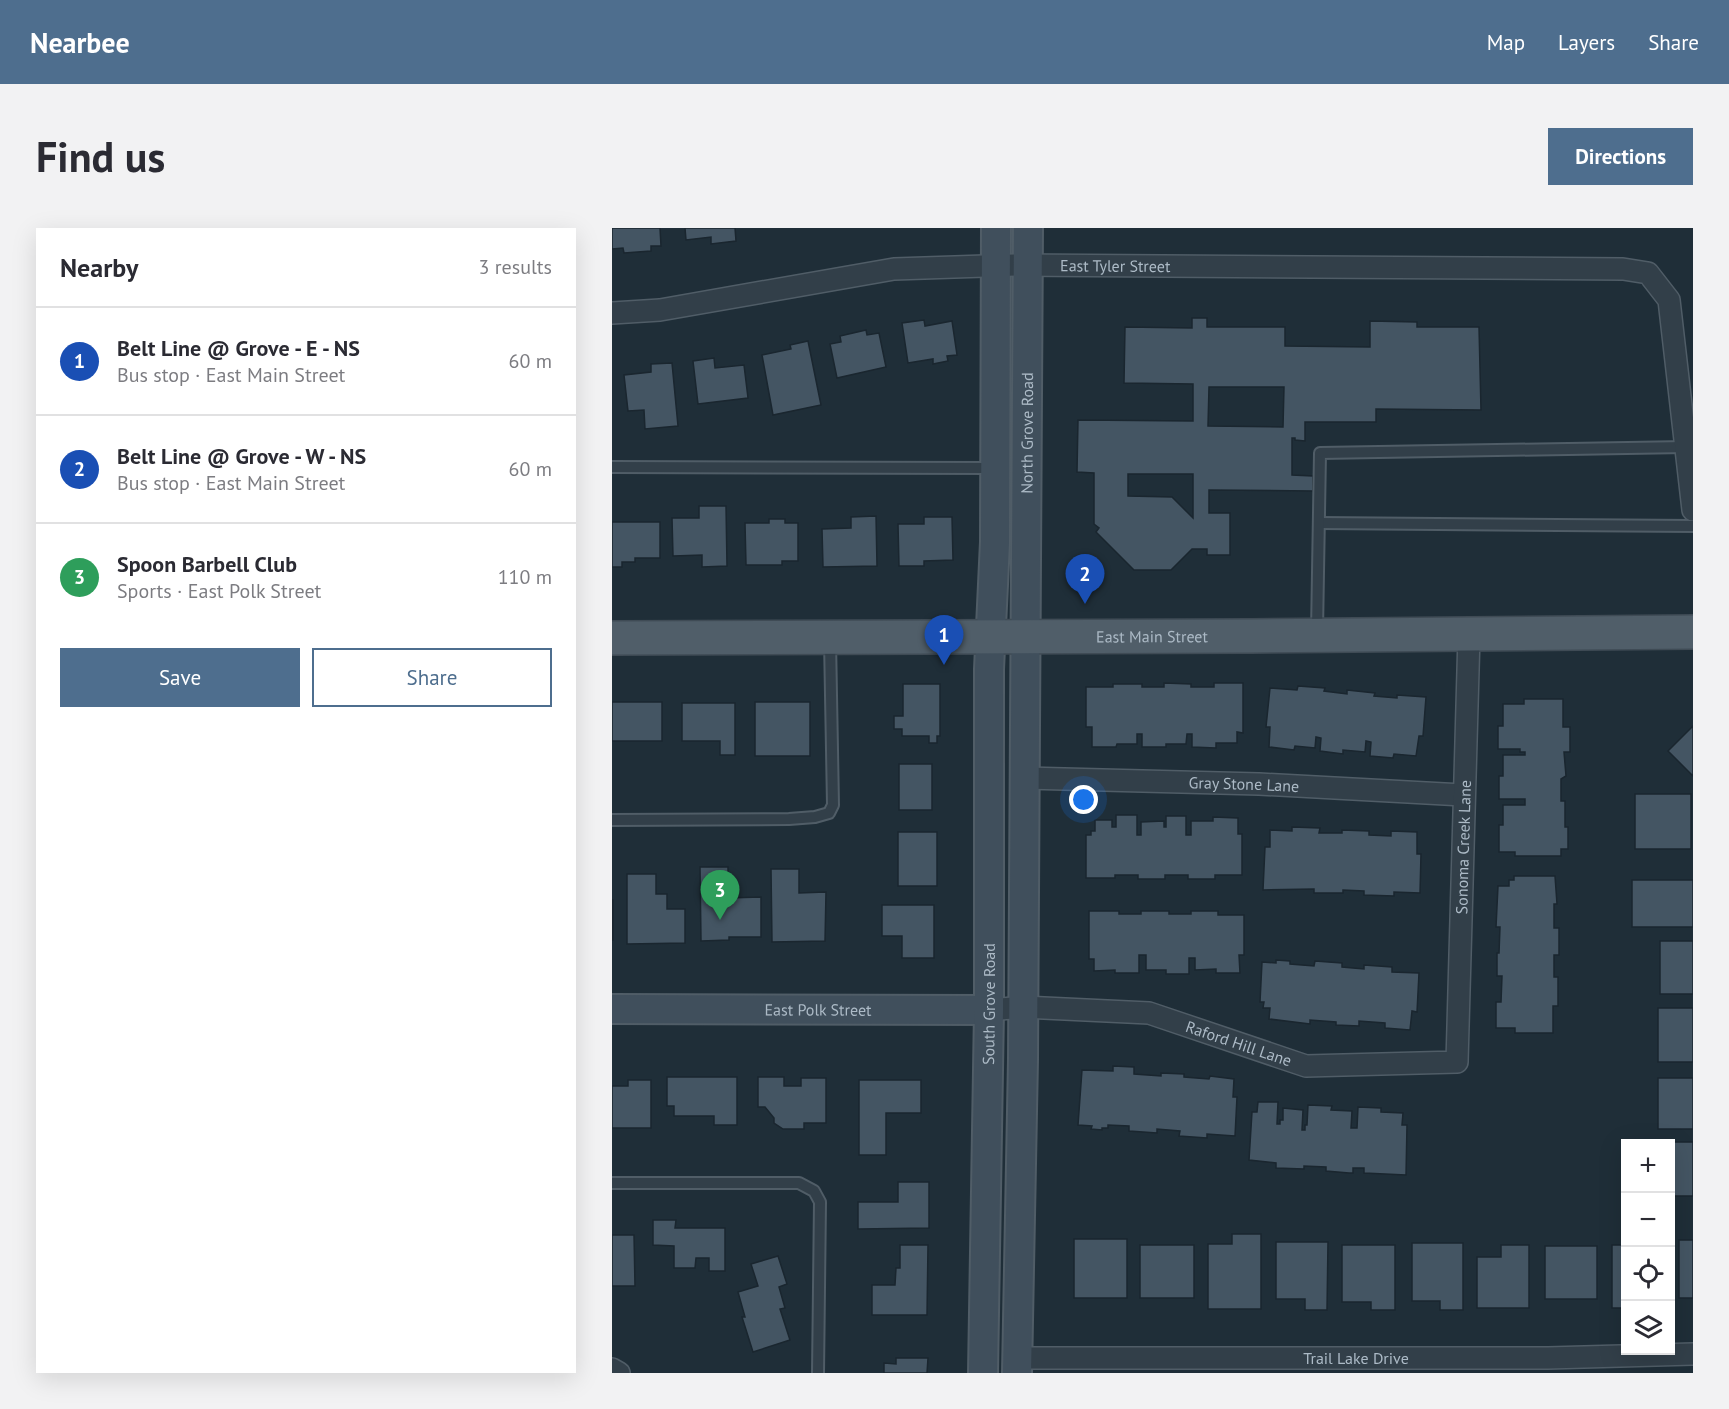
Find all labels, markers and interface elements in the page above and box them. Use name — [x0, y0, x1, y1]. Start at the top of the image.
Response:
text: Nearbee — [30, 24, 130, 61]
text: Map — [1487, 29, 1525, 56]
text: Layers — [1558, 29, 1615, 56]
text: Share — [1648, 29, 1699, 56]
button: Directions — [1548, 128, 1693, 185]
text: Find us — [36, 129, 165, 184]
text: Nearby — [60, 251, 138, 284]
text: 3 results — [479, 254, 552, 280]
street label: East Tyler Street — [1060, 255, 1171, 276]
text: Belt Line @ Grove - E - NS — [117, 334, 360, 362]
text: 1 — [74, 348, 85, 374]
text: 60 m — [509, 348, 552, 374]
text: Bus stop · East Main Street — [117, 362, 345, 388]
street label: North Grove Road — [1016, 372, 1037, 494]
text: Belt Line @ Grove - W - NS — [117, 442, 366, 470]
text: 2 — [74, 456, 85, 482]
text: 60 m — [509, 456, 552, 482]
text: Bus stop · East Main Street — [117, 470, 345, 496]
text: Spoon Barbell Club — [117, 550, 297, 578]
pin: 2 — [1066, 554, 1104, 604]
text: 3 — [74, 564, 85, 590]
text: 110 m — [498, 564, 552, 590]
text: Sports · East Polk Street — [117, 578, 321, 604]
pin: 1 — [924, 616, 964, 665]
street label: East Main Street — [1096, 626, 1209, 646]
button: Save — [60, 648, 300, 707]
button: Share — [312, 648, 552, 707]
street label: Gray Stone Lane — [1188, 772, 1300, 796]
street label: Sonoma Creek Lane — [1451, 780, 1475, 915]
your location — [1069, 785, 1098, 814]
pin: 3 — [700, 870, 740, 920]
street label: South Grove Road — [978, 943, 999, 1065]
street label: East Polk Street — [764, 999, 872, 1020]
street label: Raford Hill Lane — [1183, 1016, 1294, 1070]
map controls — [1621, 1139, 1675, 1355]
button: + — [1621, 1139, 1675, 1193]
button: − — [1621, 1193, 1675, 1247]
button: locate — [1621, 1247, 1675, 1301]
button: layers — [1621, 1301, 1675, 1355]
street label: Trail Lake Drive — [1303, 1348, 1409, 1368]

